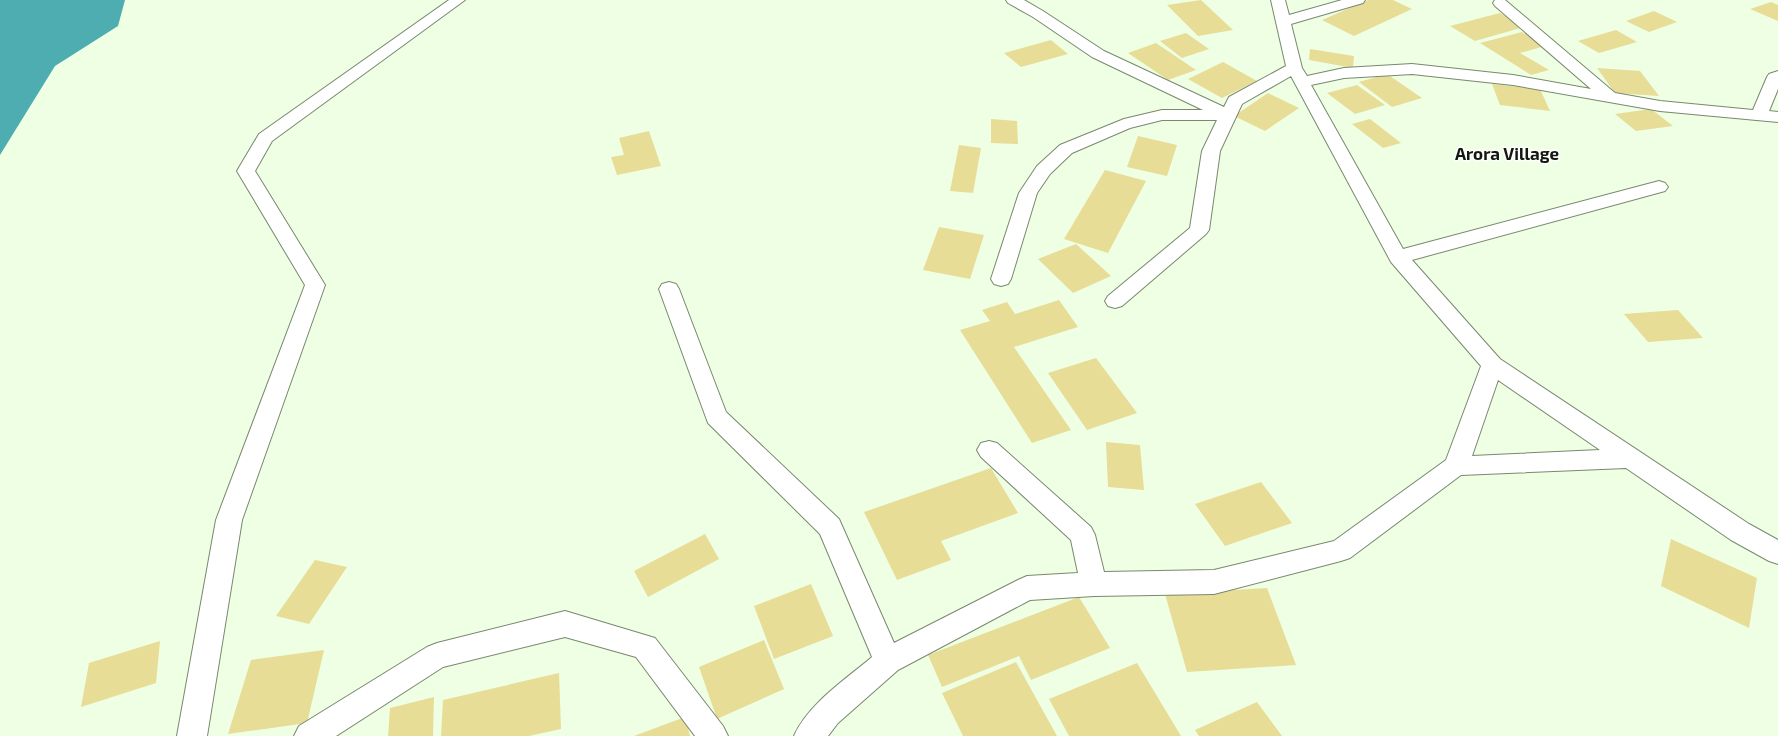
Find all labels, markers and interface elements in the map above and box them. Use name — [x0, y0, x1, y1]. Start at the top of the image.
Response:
district label: Arora Village — [1455, 143, 1559, 163]

